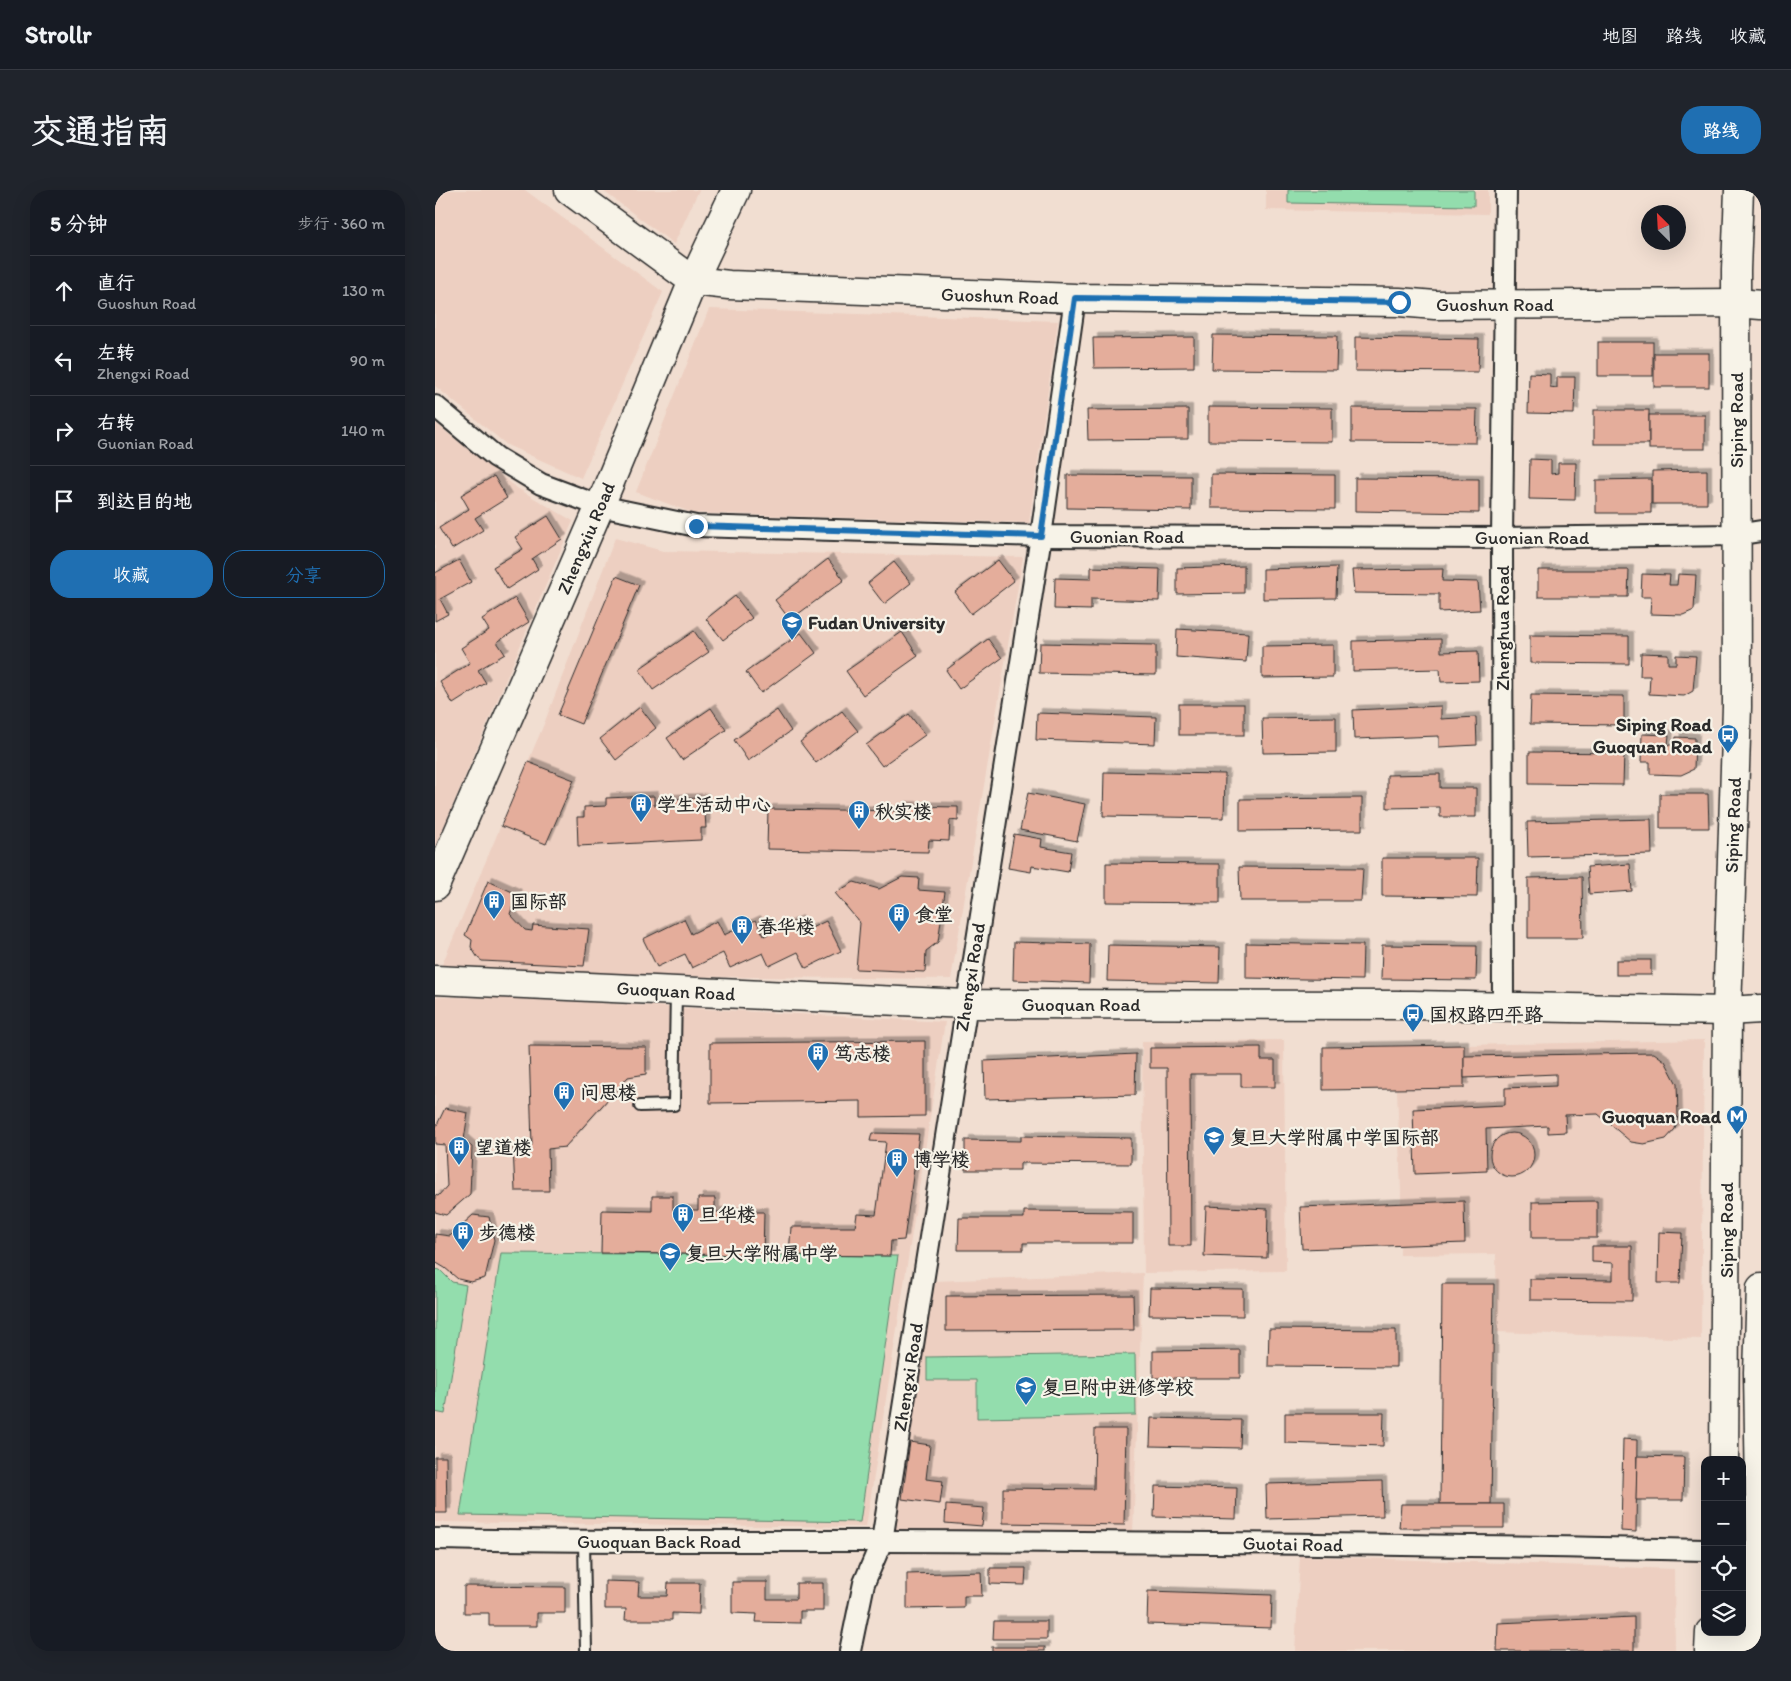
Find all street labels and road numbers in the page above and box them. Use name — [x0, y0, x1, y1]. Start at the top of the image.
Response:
street label: Guoshun Road — [941, 282, 1060, 310]
street label: Guoshun Road — [1436, 293, 1554, 316]
street label: Siping Road — [1725, 371, 1748, 468]
street label: Zhengxiu Road — [552, 478, 620, 598]
street label: Guonian Road — [1070, 525, 1185, 548]
street label: Guonian Road — [1475, 526, 1590, 549]
street label: Zhenghua Road — [1491, 565, 1514, 691]
street label: Siping Road — [1720, 776, 1746, 873]
street label: Zhengxi Road — [950, 921, 990, 1033]
street label: Guoquan Road — [616, 976, 737, 1006]
street label: Guoquan Road — [1021, 993, 1141, 1016]
street label: Siping Road — [1715, 1181, 1738, 1278]
street label: Zhengxi Road — [888, 1321, 928, 1433]
street label: Guoquan Back Road — [577, 1530, 741, 1553]
street label: Guotai Road — [1242, 1532, 1344, 1556]

